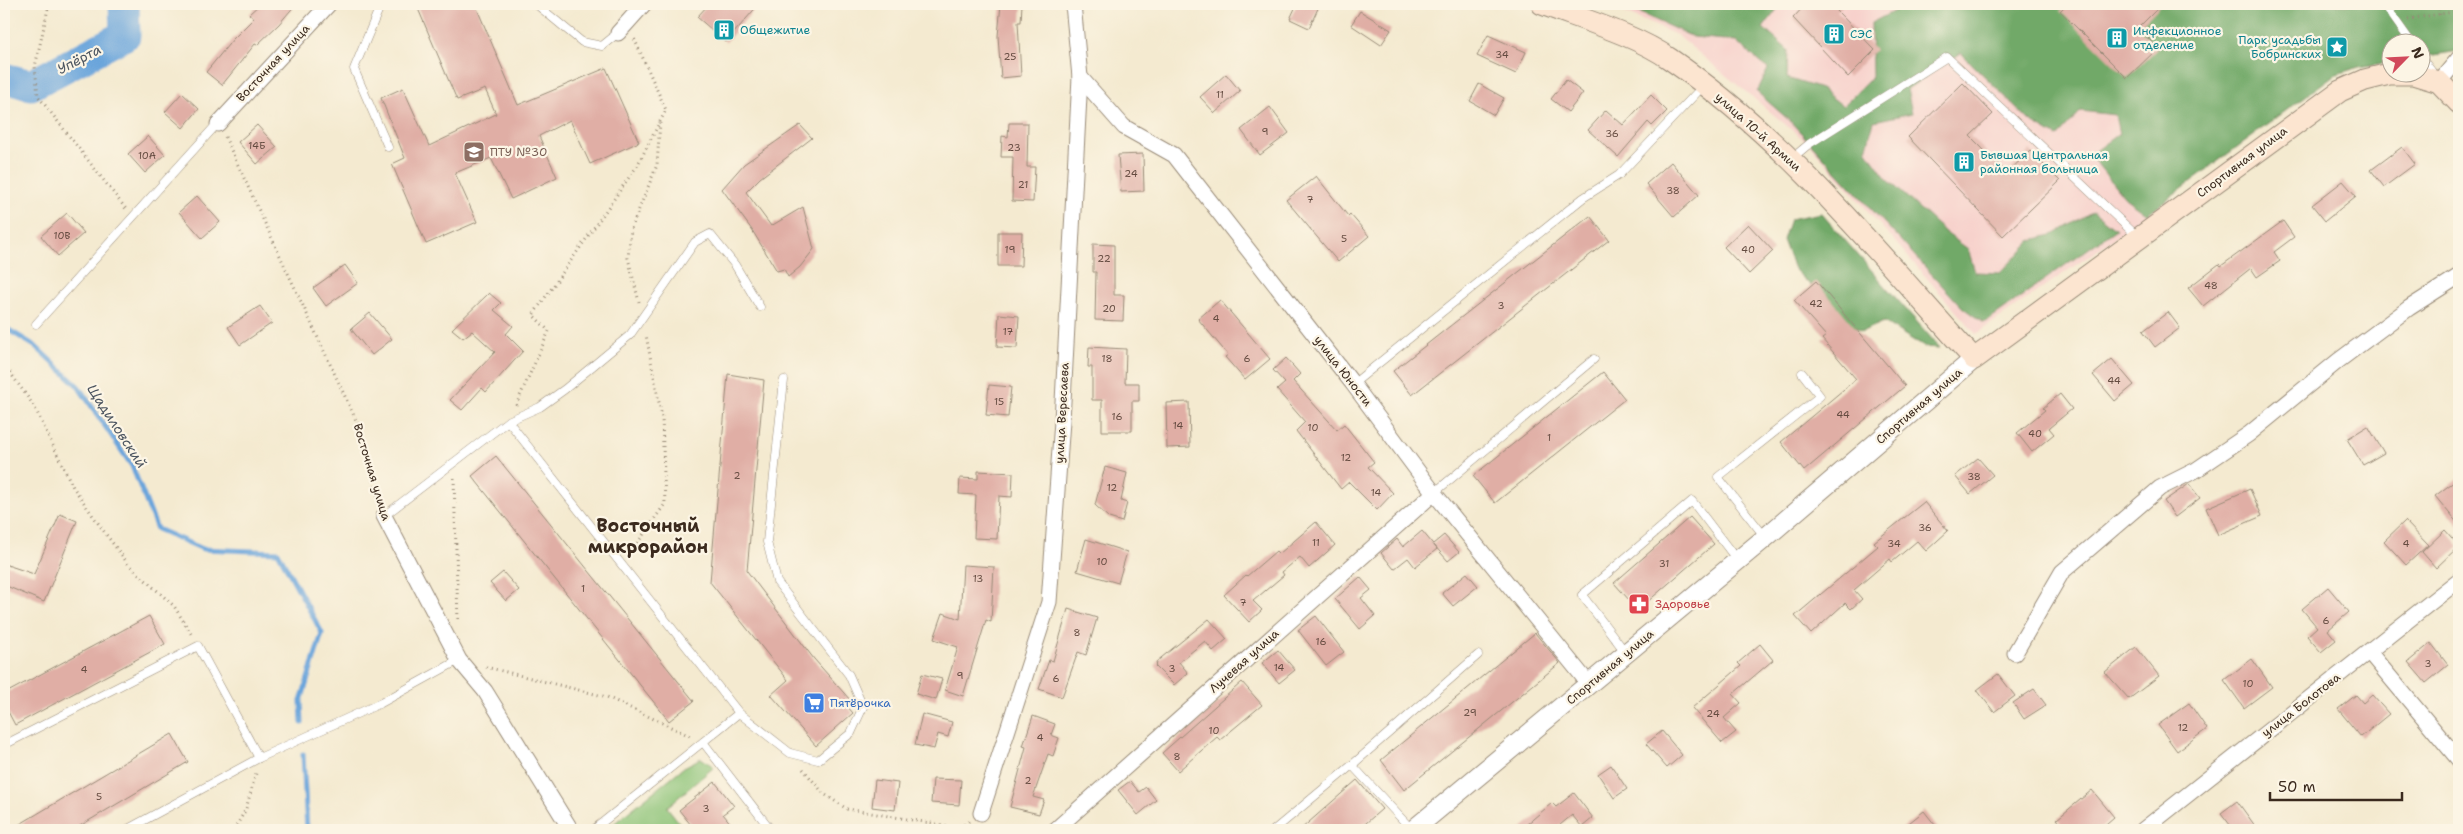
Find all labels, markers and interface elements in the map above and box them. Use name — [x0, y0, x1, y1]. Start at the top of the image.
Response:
building icon: Общежитие — [712, 18, 736, 42]
street label: Восточная улица — [233, 20, 314, 105]
place label: Общежитие — [740, 22, 810, 38]
building icon: СЭС — [1822, 22, 1846, 46]
place label: Инфекционное отделение — [2133, 23, 2222, 53]
place label: СЭС — [1850, 26, 1872, 42]
building icon: Инфекционное отделение — [2105, 26, 2129, 50]
place label: Парк усадьбы Бобринских — [2239, 32, 2321, 62]
north arrow — [2380, 32, 2430, 82]
place icon: Парк усадьбы Бобринских — [2325, 35, 2349, 59]
water label: Упёрта — [54, 40, 104, 78]
text: N — [2407, 44, 2428, 61]
house number: 34 — [1495, 48, 1509, 61]
house number: 25 — [1004, 50, 1016, 63]
house number: 11 — [1216, 88, 1224, 101]
street label: улица 10-й Армии — [1712, 89, 1804, 175]
street label: Спортивная улица — [2194, 122, 2291, 201]
house number: 9 — [1262, 125, 1269, 138]
house number: 36 — [1605, 127, 1619, 140]
house number: 14Б — [248, 139, 266, 152]
school or university icon: ПТУ №30 — [462, 140, 486, 164]
house number: 23 — [1007, 141, 1021, 154]
place label: ПТУ №30 — [490, 144, 547, 160]
place label: Бывшая Центральная районная больница — [1980, 147, 2108, 177]
house number: 10А — [138, 149, 156, 162]
building icon: Бывшая Центральная районная больница — [1952, 150, 1976, 174]
house number: 24 — [1124, 167, 1138, 180]
house number: 21 — [1018, 178, 1028, 191]
house number: 38 — [1666, 184, 1680, 197]
house number: 7 — [1307, 193, 1314, 206]
house number: 10В — [54, 229, 71, 242]
house number: 5 — [1341, 232, 1347, 245]
house number: 19 — [1005, 243, 1015, 256]
house number: 40 — [1741, 243, 1755, 256]
house number: 22 — [1097, 252, 1111, 265]
house number: 48 — [2204, 279, 2218, 292]
house number: 42 — [1809, 297, 1823, 310]
house number: 3 — [1498, 299, 1505, 312]
house number: 20 — [1102, 302, 1116, 315]
house number: 4 — [1213, 312, 1220, 325]
house number: 17 — [1003, 325, 1013, 338]
street label: улица Юности — [1310, 332, 1376, 410]
house number: 18 — [1101, 352, 1113, 365]
house number: 6 — [1244, 352, 1251, 365]
street label: улица Вересаева — [1051, 362, 1073, 464]
street label: Спортивная улица — [1873, 364, 1966, 448]
house number: 44 — [2107, 374, 2121, 387]
water label: Щадиловский — [83, 381, 151, 471]
house number: 15 — [994, 395, 1004, 408]
house number: 44 — [1836, 408, 1850, 421]
house number: 16 — [1112, 410, 1122, 423]
house number: 14 — [1173, 419, 1183, 432]
street label: Восточная улица — [350, 421, 395, 523]
house number: 10 — [1308, 421, 1318, 434]
house number: 40 — [2028, 427, 2042, 440]
house number: 1 — [1547, 431, 1551, 444]
house number: 12 — [1341, 451, 1351, 464]
house number: 2 — [734, 469, 741, 482]
house number: 38 — [1967, 470, 1981, 483]
house number: 12 — [1107, 481, 1117, 494]
house number: 14 — [1371, 486, 1381, 499]
district label: Восточный микрорайон — [588, 514, 708, 559]
house number: 36 — [1918, 521, 1932, 534]
house number: 11 — [1312, 536, 1320, 549]
house number: 34 — [1887, 537, 1901, 550]
house number: 4 — [2403, 537, 2410, 550]
house number: 10 — [1097, 555, 1107, 568]
house number: 31 — [1659, 557, 1669, 570]
house number: 13 — [973, 572, 983, 585]
house number: 1 — [581, 582, 585, 595]
pharmacy icon: Здоровье — [1627, 592, 1651, 616]
house number: 7 — [1240, 596, 1247, 609]
place label: Здоровье — [1655, 596, 1710, 612]
house number: 6 — [2323, 614, 2330, 627]
street label: Лучевая улица — [1206, 625, 1283, 697]
street label: Спортивная улица — [1563, 625, 1657, 708]
house number: 8 — [1074, 626, 1081, 639]
house number: 16 — [1316, 635, 1326, 648]
house number: 3 — [2425, 657, 2432, 670]
house number: 14 — [1274, 661, 1284, 674]
house number: 3 — [1169, 662, 1176, 675]
house number: 4 — [81, 663, 88, 676]
house number: 9 — [957, 669, 964, 682]
street label: улица Болотова — [2258, 669, 2344, 741]
house number: 6 — [1053, 672, 1060, 685]
house number: 10 — [2243, 677, 2253, 690]
supermarket icon: Пятёрочка — [802, 691, 826, 715]
place label: Пятёрочка — [830, 695, 891, 711]
house number: 29 — [1463, 706, 1477, 719]
house number: 24 — [1706, 707, 1720, 720]
house number: 12 — [2178, 721, 2188, 734]
house number: 10 — [1209, 724, 1219, 737]
house number: 4 — [1037, 731, 1044, 744]
house number: 8 — [1174, 750, 1181, 763]
scale bar — [2270, 769, 2403, 801]
house number: 2 — [1025, 774, 1032, 787]
text: 50 m — [2278, 777, 2316, 797]
house number: 5 — [96, 790, 102, 803]
house number: 3 — [703, 802, 710, 815]

